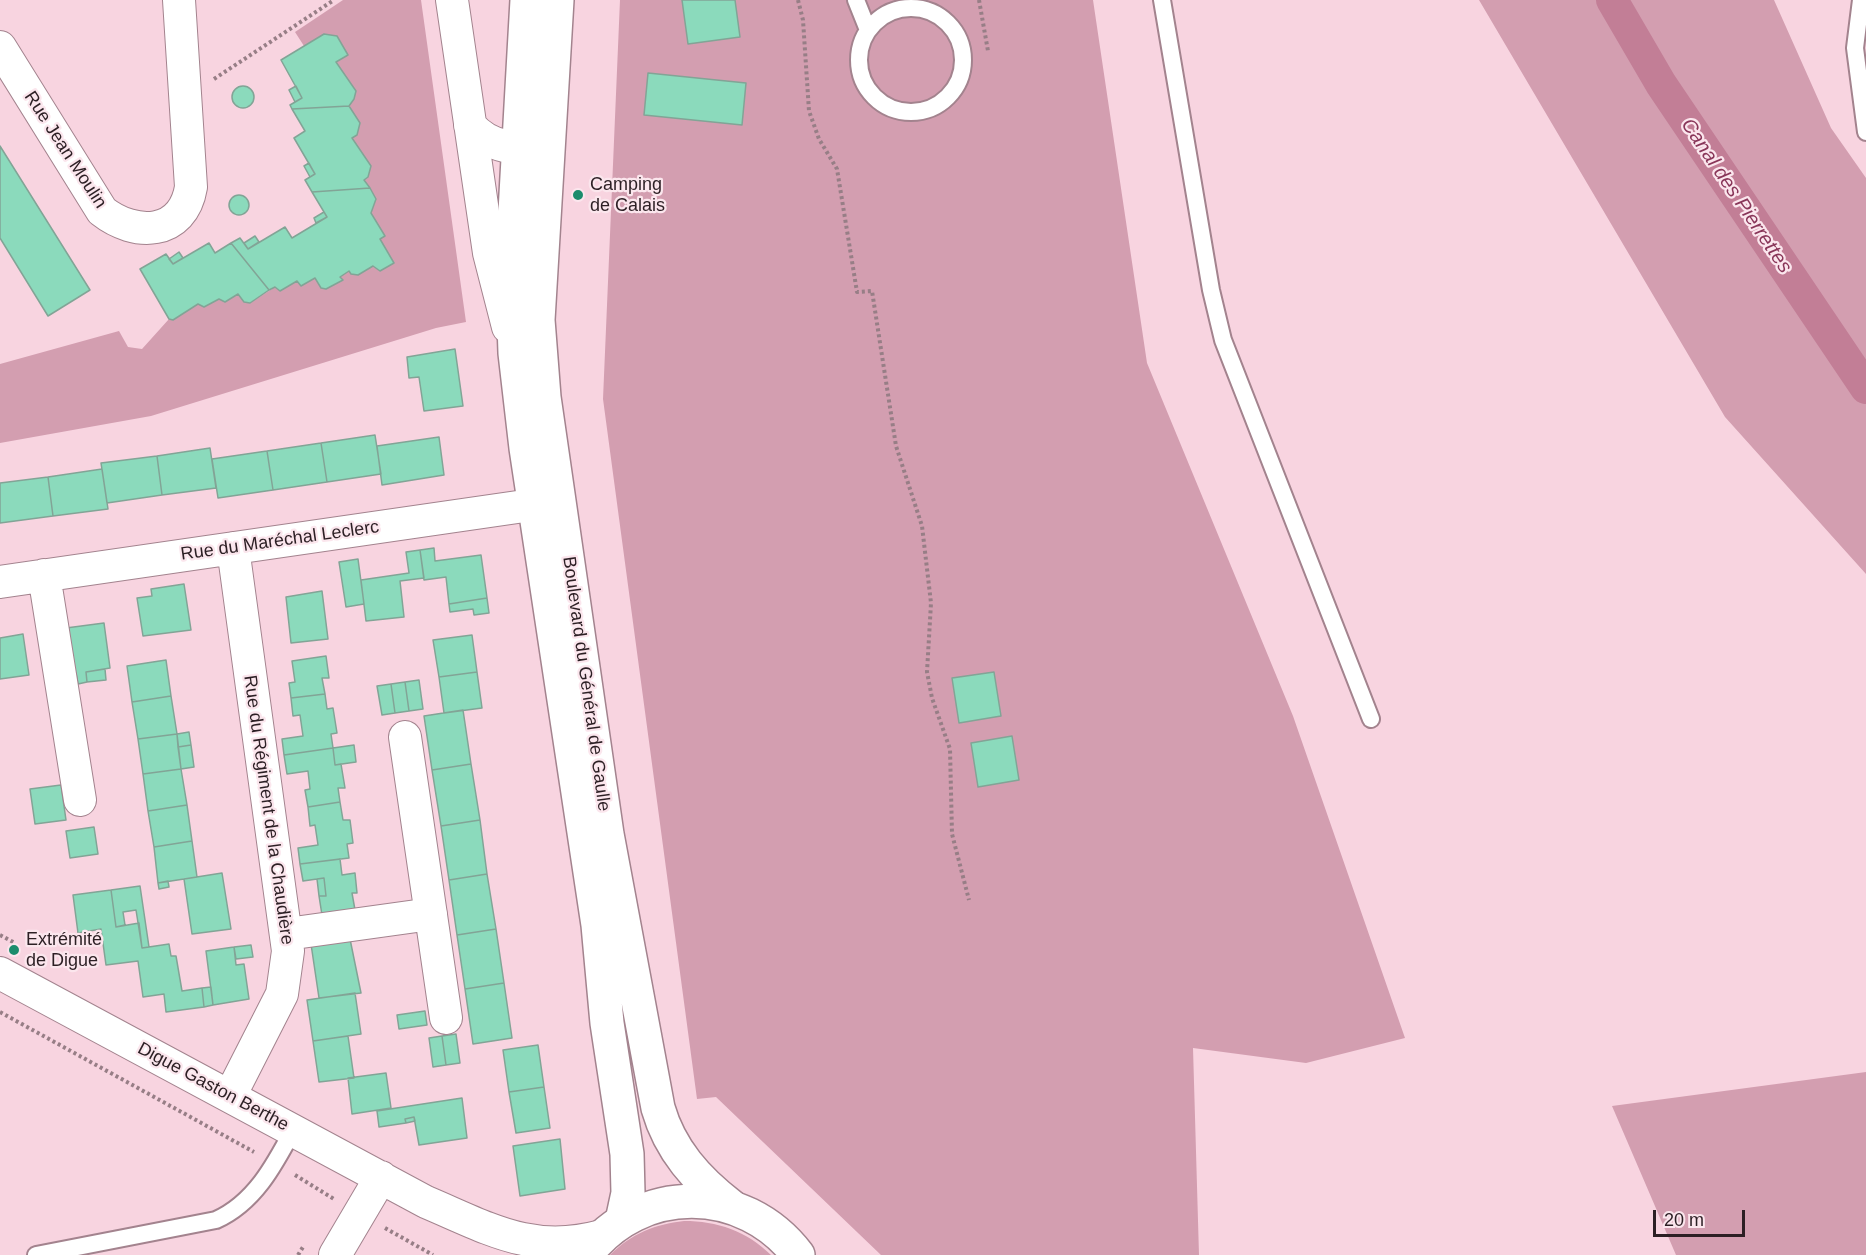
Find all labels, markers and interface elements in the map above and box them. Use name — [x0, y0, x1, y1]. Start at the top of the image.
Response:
street label: Rue Jean Moulin — [19, 87, 111, 213]
water label: Canal des Pierrettes — [1675, 114, 1797, 278]
place label: Camping de Calais — [590, 174, 665, 216]
marker: Camping de Calais — [571, 188, 585, 202]
street label: Rue du Maréchal Leclerc — [179, 516, 381, 566]
street label: Boulevard du Général de Gaulle — [557, 555, 615, 813]
street label: Rue du Régiment de la Chaudière — [238, 674, 298, 946]
place label: Extrémité de Digue — [26, 929, 102, 972]
marker: Extrémité de Digue — [7, 943, 21, 957]
street label: Digue Gaston Berthe — [134, 1038, 292, 1136]
scale bar — [1656, 1198, 1748, 1236]
text: 20 m — [1664, 1210, 1704, 1230]

